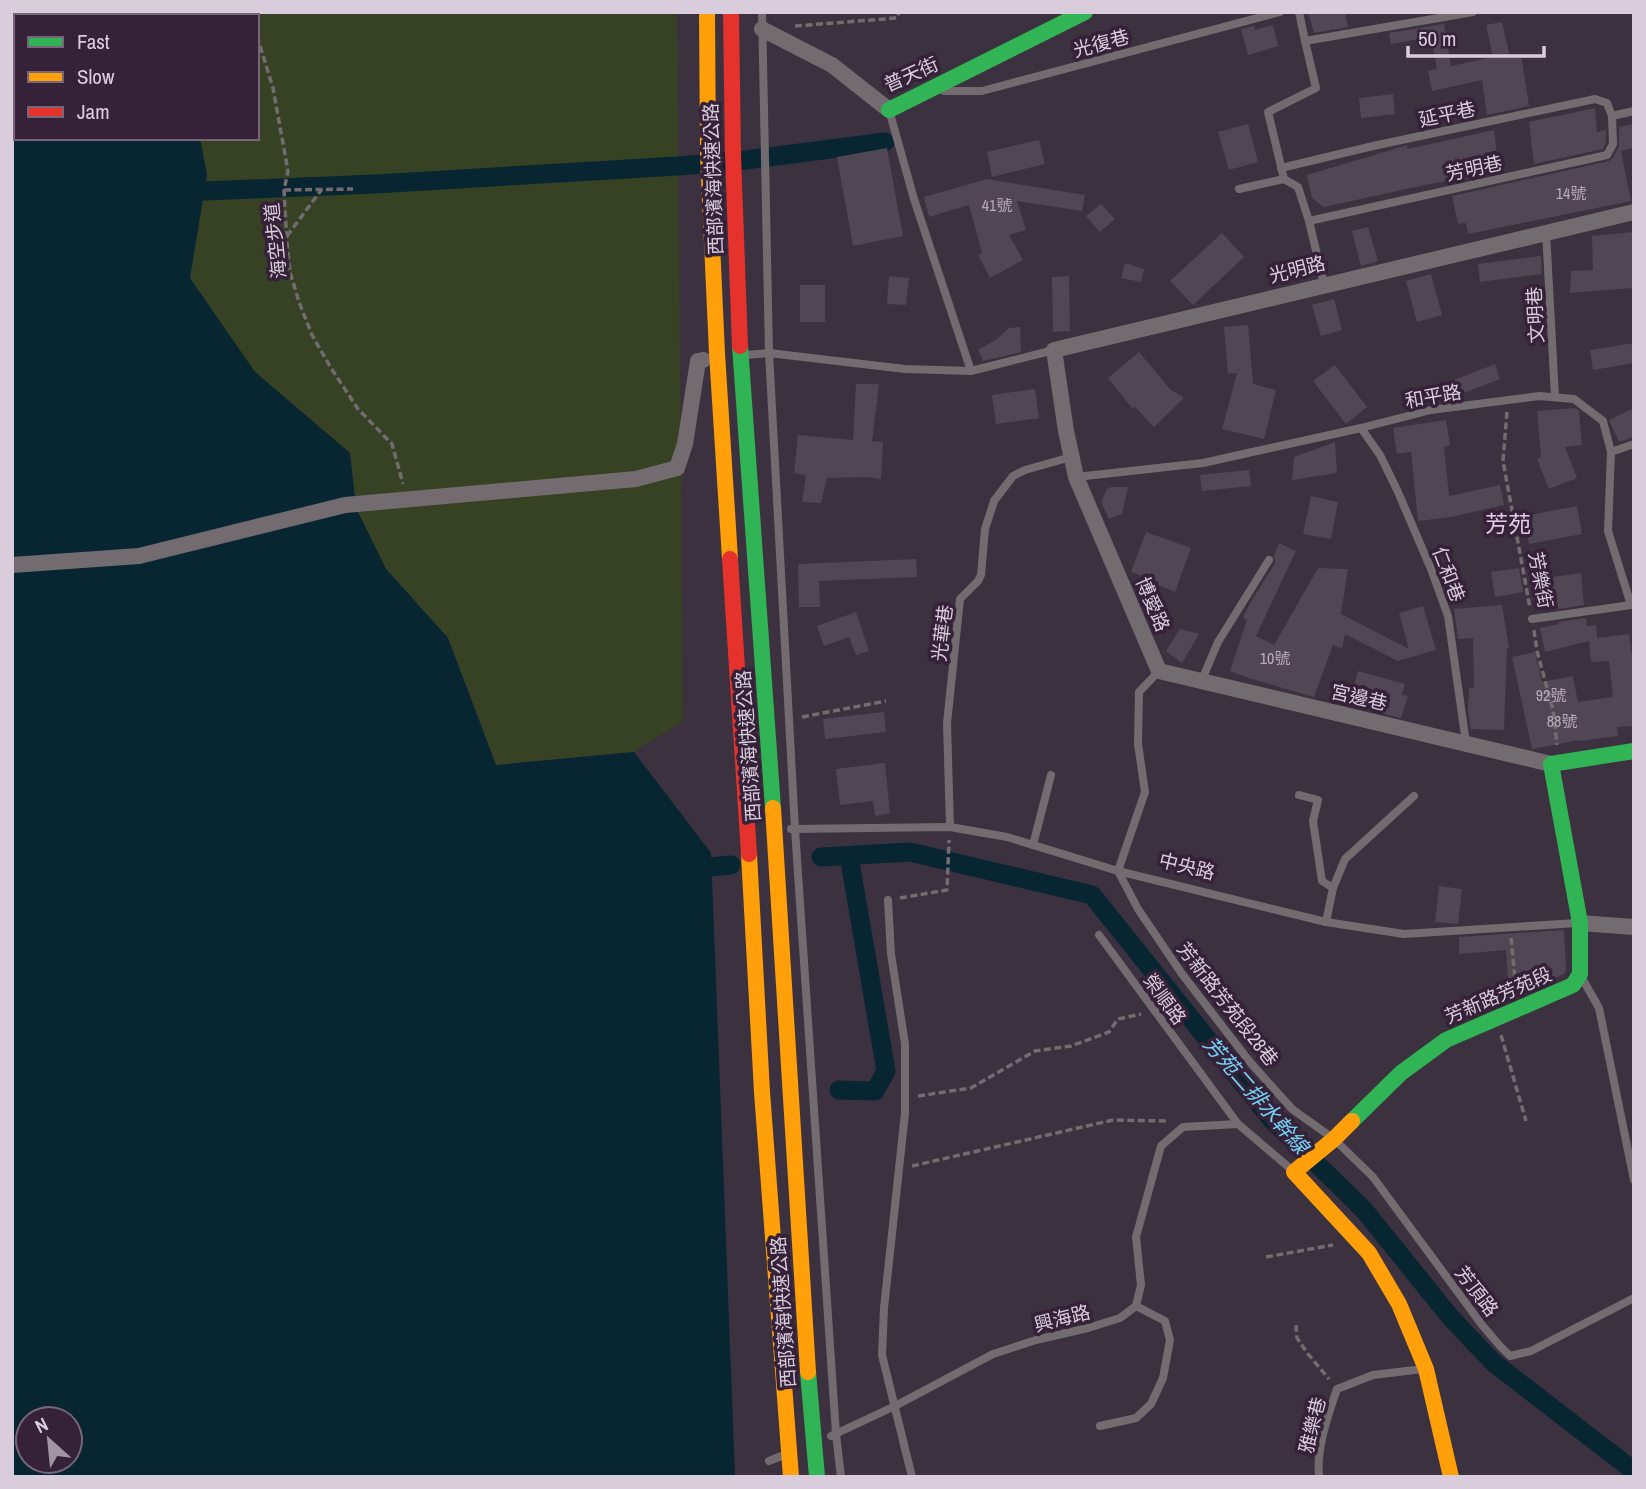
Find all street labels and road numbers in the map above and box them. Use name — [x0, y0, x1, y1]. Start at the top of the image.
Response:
street label: 光復巷 — [1070, 23, 1132, 63]
street label: 普天街 — [880, 51, 942, 97]
street label: 延平巷 — [1416, 95, 1478, 133]
street label: 西部濱海快速公路 — [697, 103, 729, 255]
street label: 芳明巷 — [1443, 149, 1505, 187]
street label: 海空步道 — [258, 202, 292, 280]
street label: 光明路 — [1266, 249, 1328, 289]
street label: 文明巷 — [1521, 286, 1549, 344]
street label: 和平路 — [1403, 378, 1463, 414]
street label: 仁和巷 — [1427, 543, 1471, 605]
street label: 芳樂街 — [1523, 550, 1559, 610]
street label: 博愛路 — [1130, 573, 1176, 635]
street label: 光華巷 — [926, 603, 958, 663]
street label: 西部濱海快速公路 — [730, 669, 766, 823]
street label: 宮邊巷 — [1328, 678, 1390, 716]
street label: 中央路 — [1156, 846, 1218, 886]
street label: 芳新路芳苑段28巷 — [1171, 937, 1285, 1071]
street label: 芳新路芳苑段 — [1440, 961, 1556, 1029]
street label: 榮順路 — [1138, 968, 1192, 1030]
street label: 西部濱海快速公路 — [765, 1235, 801, 1389]
street label: 芳頂路 — [1449, 1260, 1505, 1322]
street label: 興海路 — [1031, 1298, 1093, 1338]
street label: 雅樂巷 — [1292, 1394, 1332, 1456]

